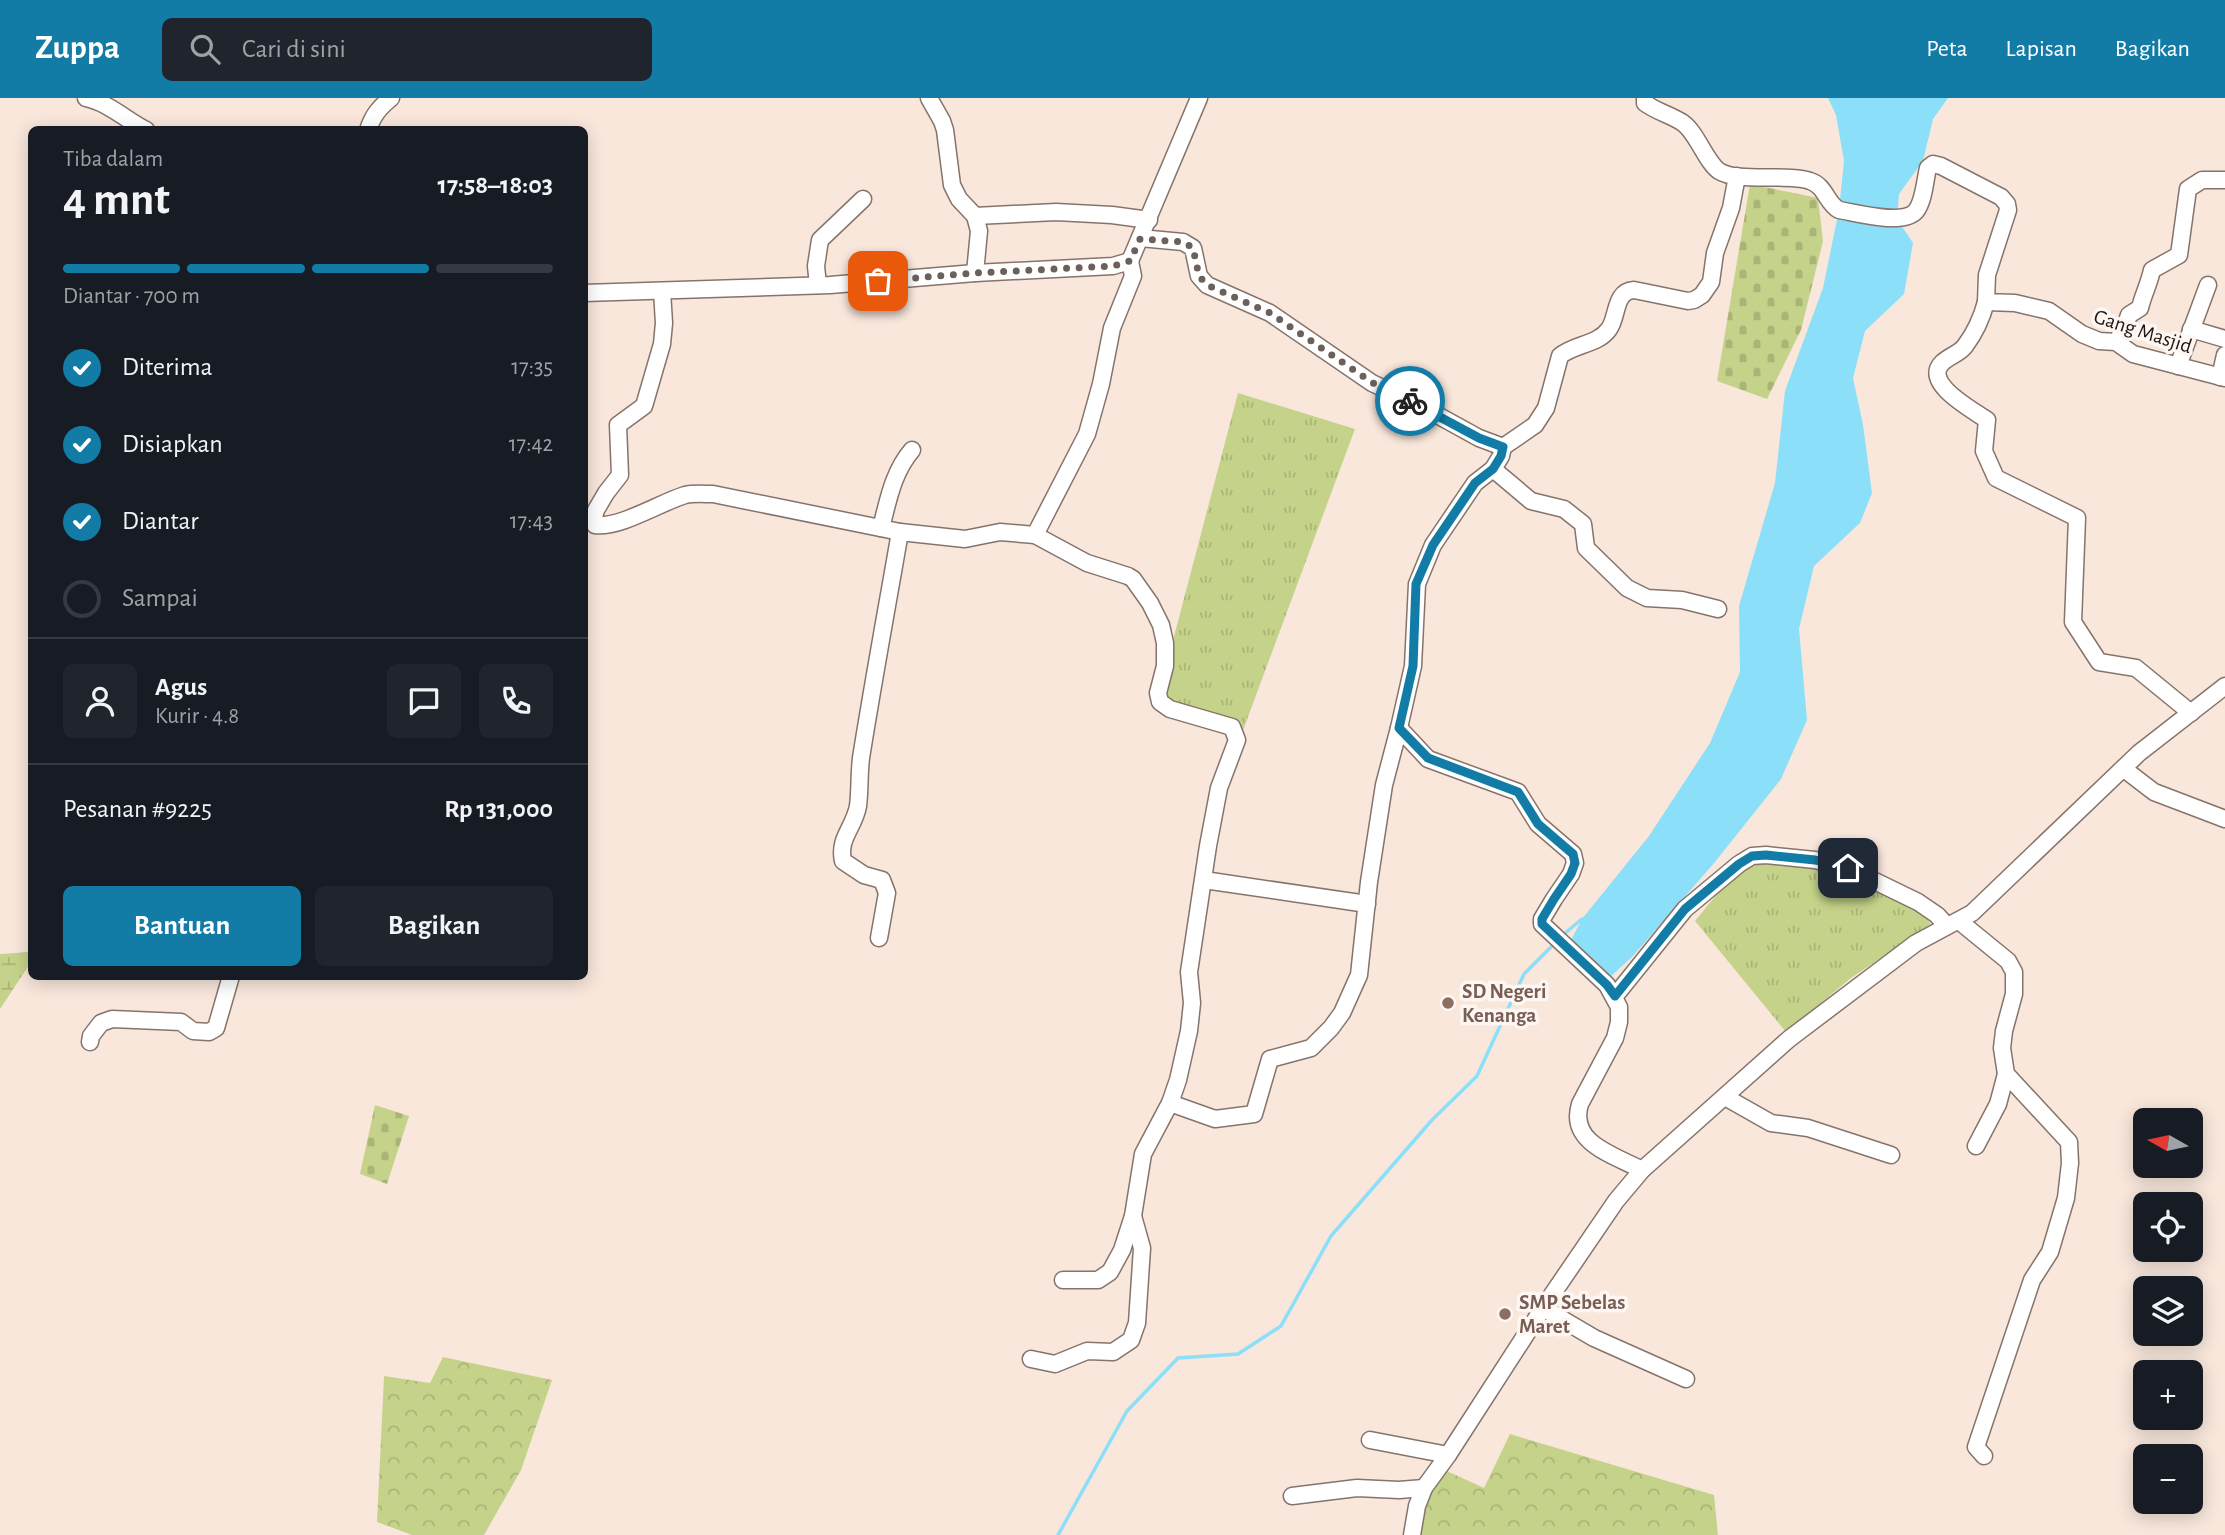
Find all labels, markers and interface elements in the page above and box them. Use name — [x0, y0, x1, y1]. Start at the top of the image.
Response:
search box — [162, 18, 652, 81]
icon: search — [186, 30, 224, 68]
text: Zuppa — [35, 32, 120, 65]
text: Cari di sini — [242, 36, 346, 62]
text: Peta — [1926, 37, 1968, 61]
text: Lapisan — [2006, 37, 2077, 61]
text: Bagikan — [2115, 37, 2190, 61]
text: Tiba dalam — [63, 148, 163, 171]
text: 17:58–18:03 — [438, 172, 553, 198]
text: 4 mnt — [63, 177, 170, 223]
pin — [848, 251, 908, 311]
icon: bag — [859, 262, 897, 300]
text: Diantar · 700 m — [63, 285, 200, 308]
street label: Gang Masjid — [2091, 306, 2195, 357]
icon: check — [63, 349, 101, 387]
text: Diterima — [122, 354, 213, 380]
text: 17:35 — [511, 356, 553, 379]
courier — [1375, 366, 1445, 436]
icon: bike — [1391, 382, 1429, 420]
icon: check — [63, 426, 101, 464]
text: Disiapkan — [122, 431, 223, 457]
text: 17:42 — [509, 433, 553, 456]
icon: check — [63, 503, 101, 541]
text: Diantar — [122, 508, 199, 534]
text: 17:43 — [510, 510, 553, 533]
text: Sampai — [122, 585, 198, 611]
button: person — [63, 664, 137, 738]
button: chat — [387, 664, 461, 738]
button: phone — [479, 664, 553, 738]
text: Agus — [155, 674, 207, 700]
text: Kurir · 4.8 — [155, 705, 239, 728]
text: Pesanan #9225 — [63, 796, 212, 822]
text: Rp 131,000 — [444, 796, 553, 822]
pin — [1818, 838, 1878, 898]
icon: home — [1829, 849, 1867, 887]
button: Bantuan — [63, 886, 301, 966]
button: Bagikan — [315, 886, 553, 966]
place label: SD Negeri Kenanga — [1462, 981, 1546, 1026]
marker: SD Negeri Kenanga — [1440, 995, 1456, 1011]
north arrow — [2133, 1108, 2203, 1178]
map controls — [2133, 1108, 2203, 1514]
button: locate — [2133, 1192, 2203, 1262]
button: layers — [2133, 1276, 2203, 1346]
place label: SMP Sebelas Maret — [1519, 1292, 1625, 1337]
marker: SMP Sebelas Maret — [1497, 1306, 1513, 1322]
button: + — [2133, 1360, 2203, 1430]
button: − — [2133, 1444, 2203, 1514]

